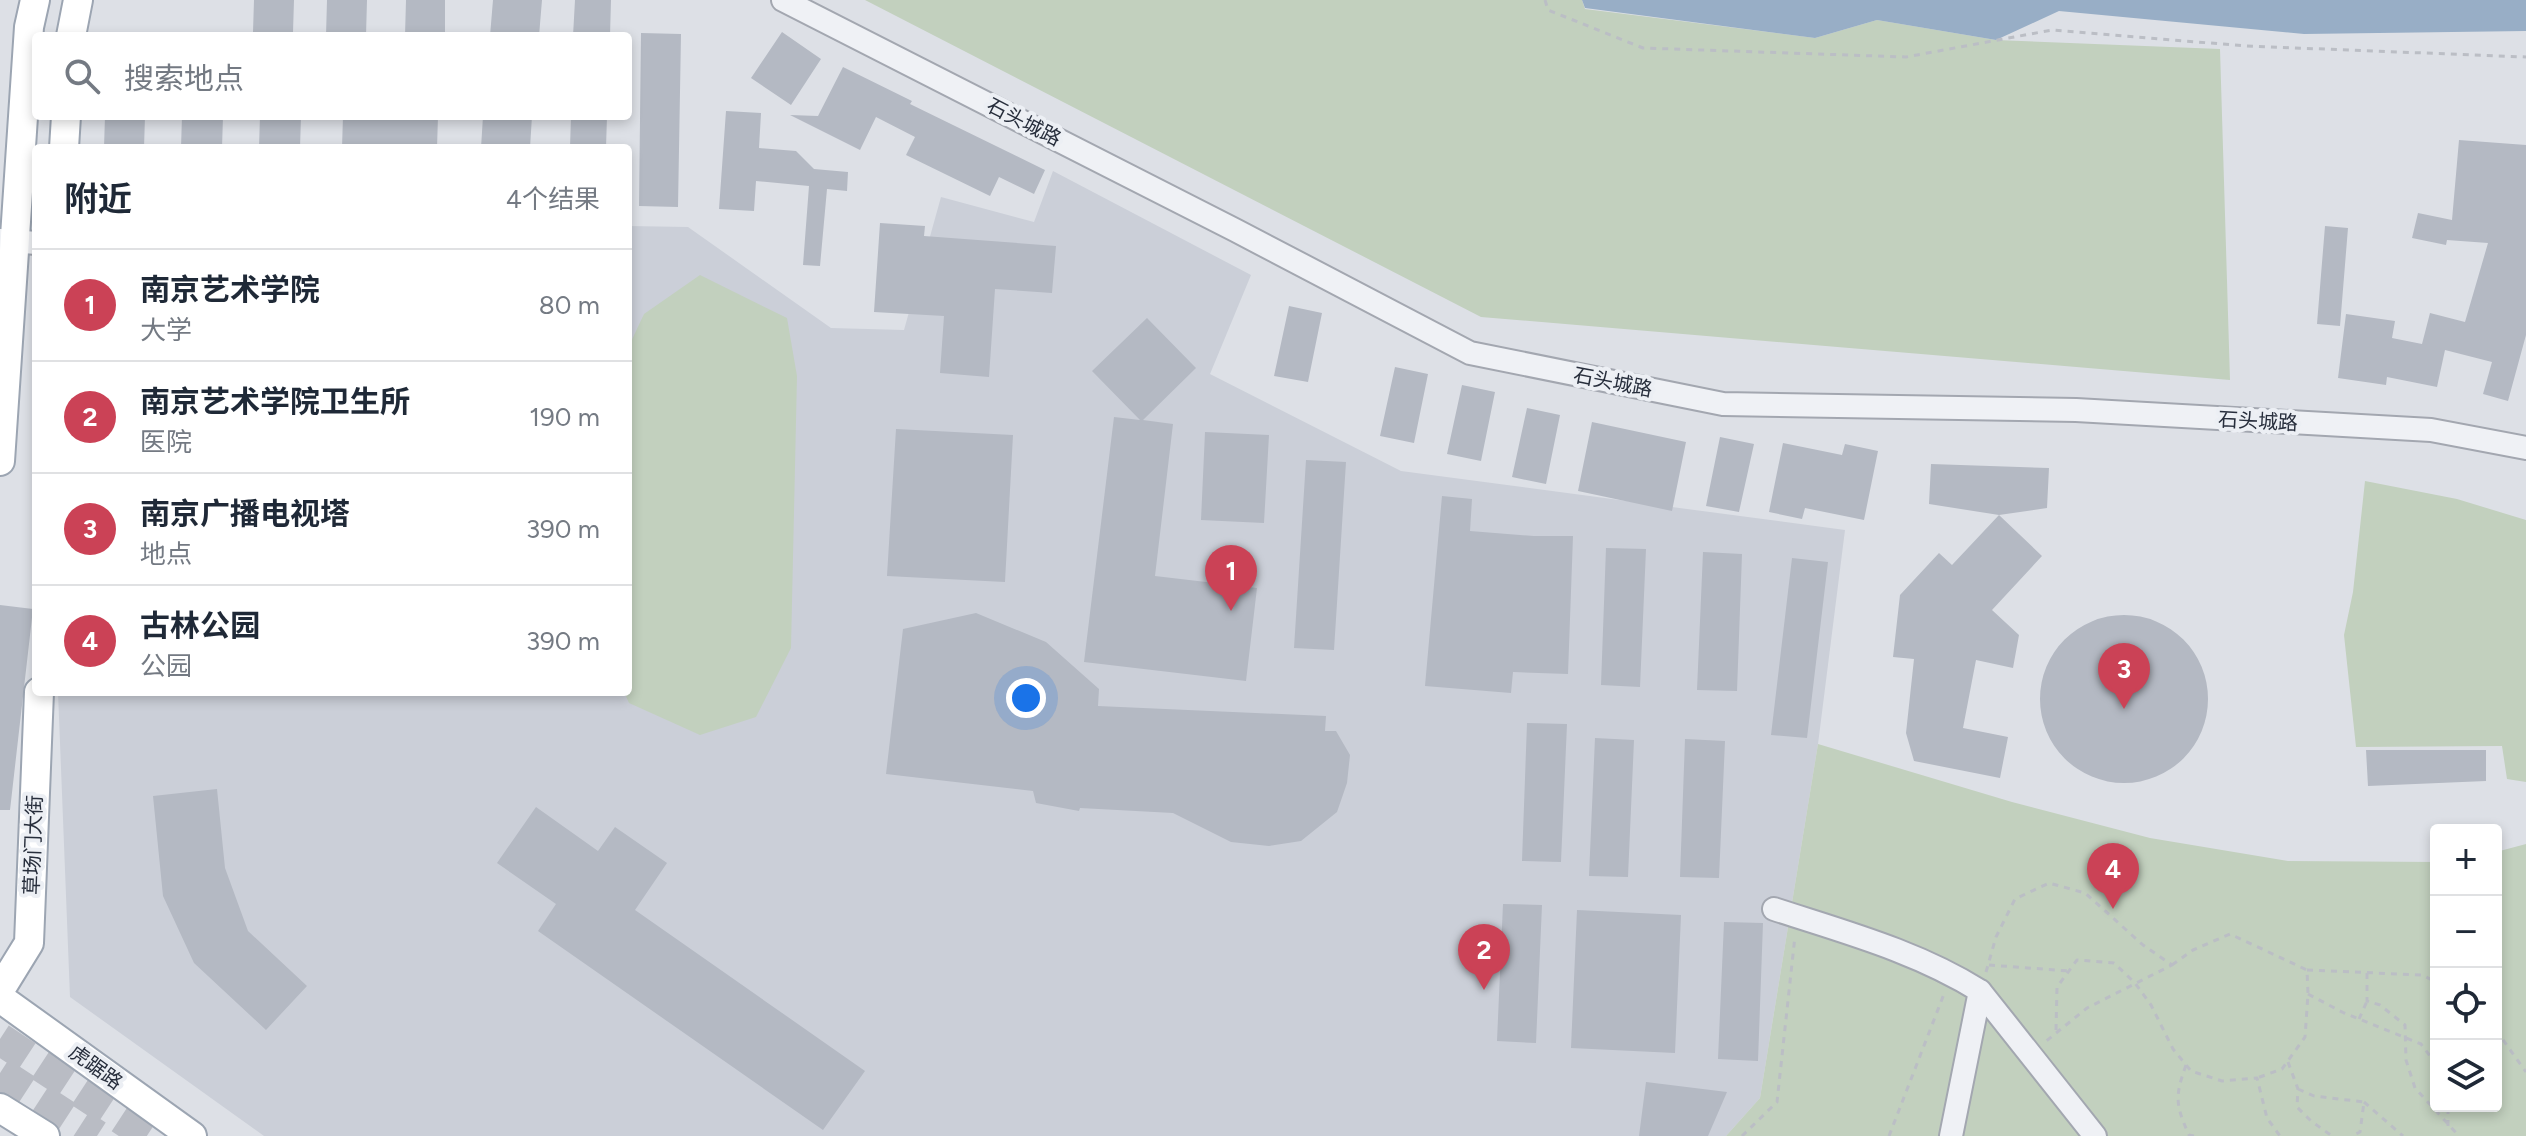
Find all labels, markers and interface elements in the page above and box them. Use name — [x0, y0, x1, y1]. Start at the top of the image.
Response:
search box — [32, 32, 632, 120]
icon: search — [60, 54, 104, 98]
text: 搜索地点 — [124, 60, 244, 97]
street label: 石头城路 — [983, 93, 1065, 151]
text: 附近 — [64, 179, 132, 220]
text: 4个结果 — [506, 183, 600, 215]
text: 南京艺术学院 — [140, 271, 320, 308]
text: 1 — [85, 289, 95, 321]
text: 80 m — [539, 289, 600, 321]
text: 大学 — [140, 314, 192, 346]
street label: 石头城路 — [1571, 363, 1655, 401]
text: 南京艺术学院卫生所 — [140, 383, 410, 420]
text: 2 — [82, 401, 98, 433]
text: 190 m — [529, 401, 600, 433]
street label: 石头城路 — [2217, 407, 2299, 435]
text: 医院 — [140, 426, 192, 458]
text: 南京广播电视塔 — [140, 495, 350, 532]
text: 3 — [83, 513, 97, 545]
text: 390 m — [526, 513, 600, 545]
text: 地点 — [140, 538, 192, 570]
pin: 1 — [1205, 545, 1257, 611]
text: 古林公园 — [140, 607, 260, 644]
text: 4 — [82, 625, 98, 657]
text: 390 m — [526, 625, 600, 657]
pin: 3 — [2098, 643, 2150, 709]
text: 公园 — [140, 650, 192, 682]
your location — [1006, 678, 1046, 718]
street label: 草场门大街 — [19, 795, 47, 895]
map controls — [2430, 824, 2502, 1112]
button: + — [2430, 824, 2502, 896]
pin: 4 — [2087, 843, 2139, 909]
button: − — [2430, 896, 2502, 968]
pin: 2 — [1458, 924, 1510, 990]
button: locate — [2430, 968, 2502, 1040]
street label: 虎踞路 — [65, 1040, 127, 1094]
button: layers — [2430, 1040, 2502, 1112]

